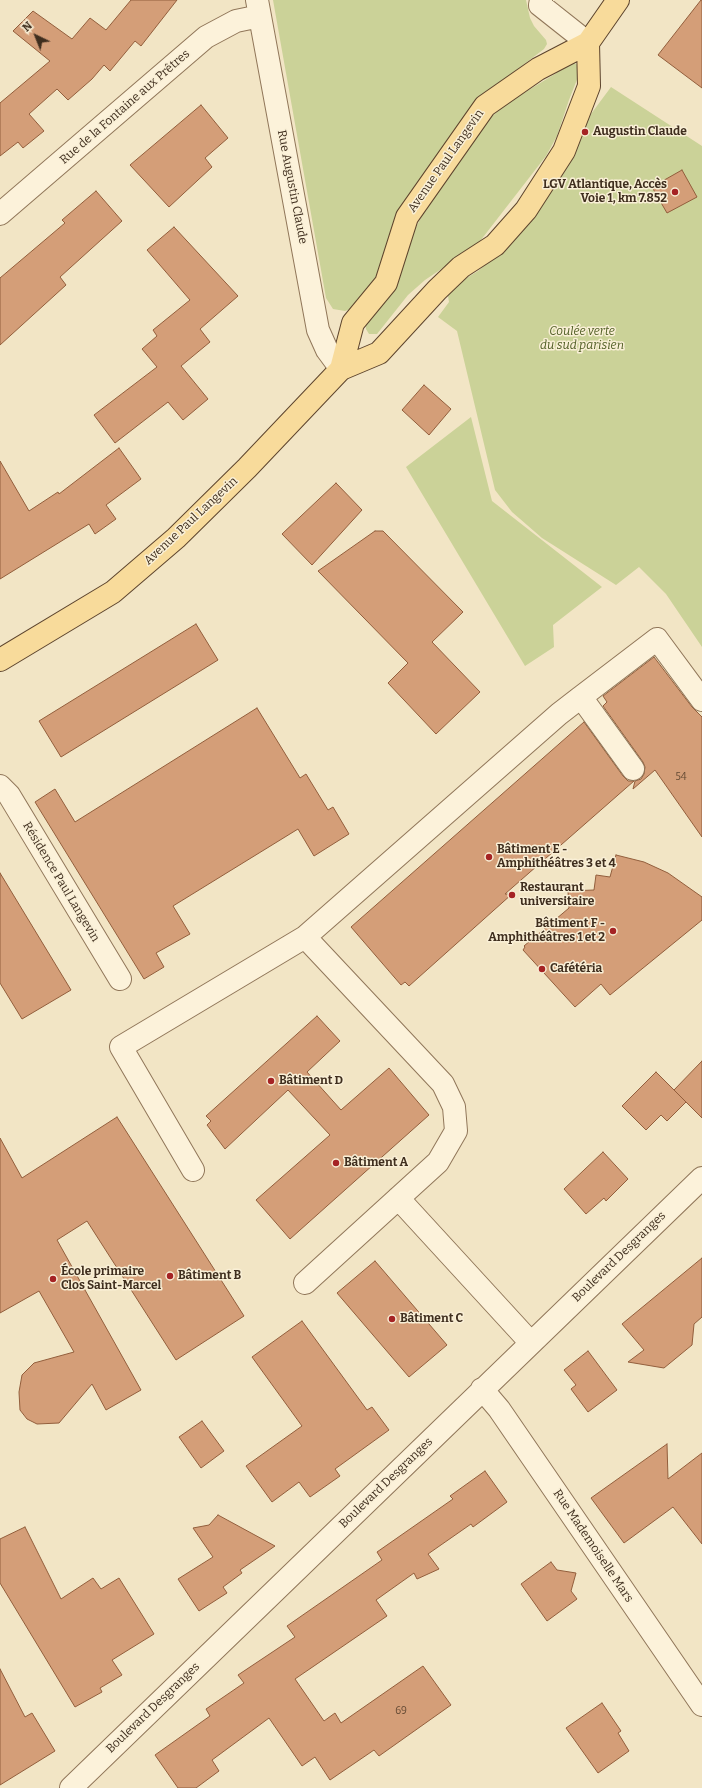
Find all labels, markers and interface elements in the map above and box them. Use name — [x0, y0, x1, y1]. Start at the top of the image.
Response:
north arrow — [16, 16, 56, 56]
text: N — [20, 19, 35, 35]
street label: Rue de la Fontaine aux Prêtres — [57, 47, 193, 167]
street label: Avenue Paul Langevin — [405, 107, 487, 215]
place label: Augustin Claude — [593, 125, 687, 139]
marker: Augustin Claude — [580, 127, 590, 137]
street label: Rue Augustin Claude — [274, 129, 310, 245]
place label: LGV Atlantique, Accès Voie 1, km 7.852 — [543, 178, 667, 206]
marker: LGV Atlantique, Accès Voie 1, km 7.852 — [670, 187, 680, 197]
park label: Coulée verte du sud parisien — [540, 325, 624, 353]
street label: Avenue Paul Langevin — [141, 474, 241, 568]
house number: 54 — [675, 771, 687, 783]
street label: Résidence Paul Langevin — [19, 819, 103, 945]
place label: Bâtiment E - Amphithéâtres 3 et 4 — [497, 843, 616, 871]
marker: Bâtiment E - Amphithéâtres 3 et 4 — [484, 852, 494, 862]
place label: Restaurant universitaire — [520, 881, 594, 909]
marker: Restaurant universitaire — [507, 890, 517, 900]
place label: Bâtiment F - Amphithéâtres 1 et 2 — [488, 917, 605, 945]
marker: Bâtiment F - Amphithéâtres 1 et 2 — [608, 926, 618, 936]
place label: Cafétéria — [550, 962, 602, 976]
marker: Cafétéria — [537, 964, 547, 974]
place label: Bâtiment D — [279, 1074, 343, 1088]
marker: Bâtiment D — [266, 1076, 276, 1086]
place label: Bâtiment A — [344, 1156, 408, 1170]
marker: Bâtiment A — [331, 1158, 341, 1168]
street label: Boulevard Desgranges — [569, 1209, 669, 1305]
place label: École primaire Clos Saint-Marcel — [61, 1265, 161, 1293]
place label: Bâtiment B — [178, 1269, 241, 1283]
marker: Bâtiment B — [165, 1271, 175, 1281]
marker: École primaire Clos Saint-Marcel — [48, 1274, 58, 1284]
place label: Bâtiment C — [400, 1312, 463, 1326]
marker: Bâtiment C — [387, 1314, 397, 1324]
street label: Boulevard Desgranges — [336, 1435, 436, 1531]
street label: Rue Mademoiselle Mars — [550, 1487, 636, 1605]
street label: Boulevard Desgranges — [103, 1660, 203, 1756]
house number: 69 — [395, 1705, 407, 1717]

